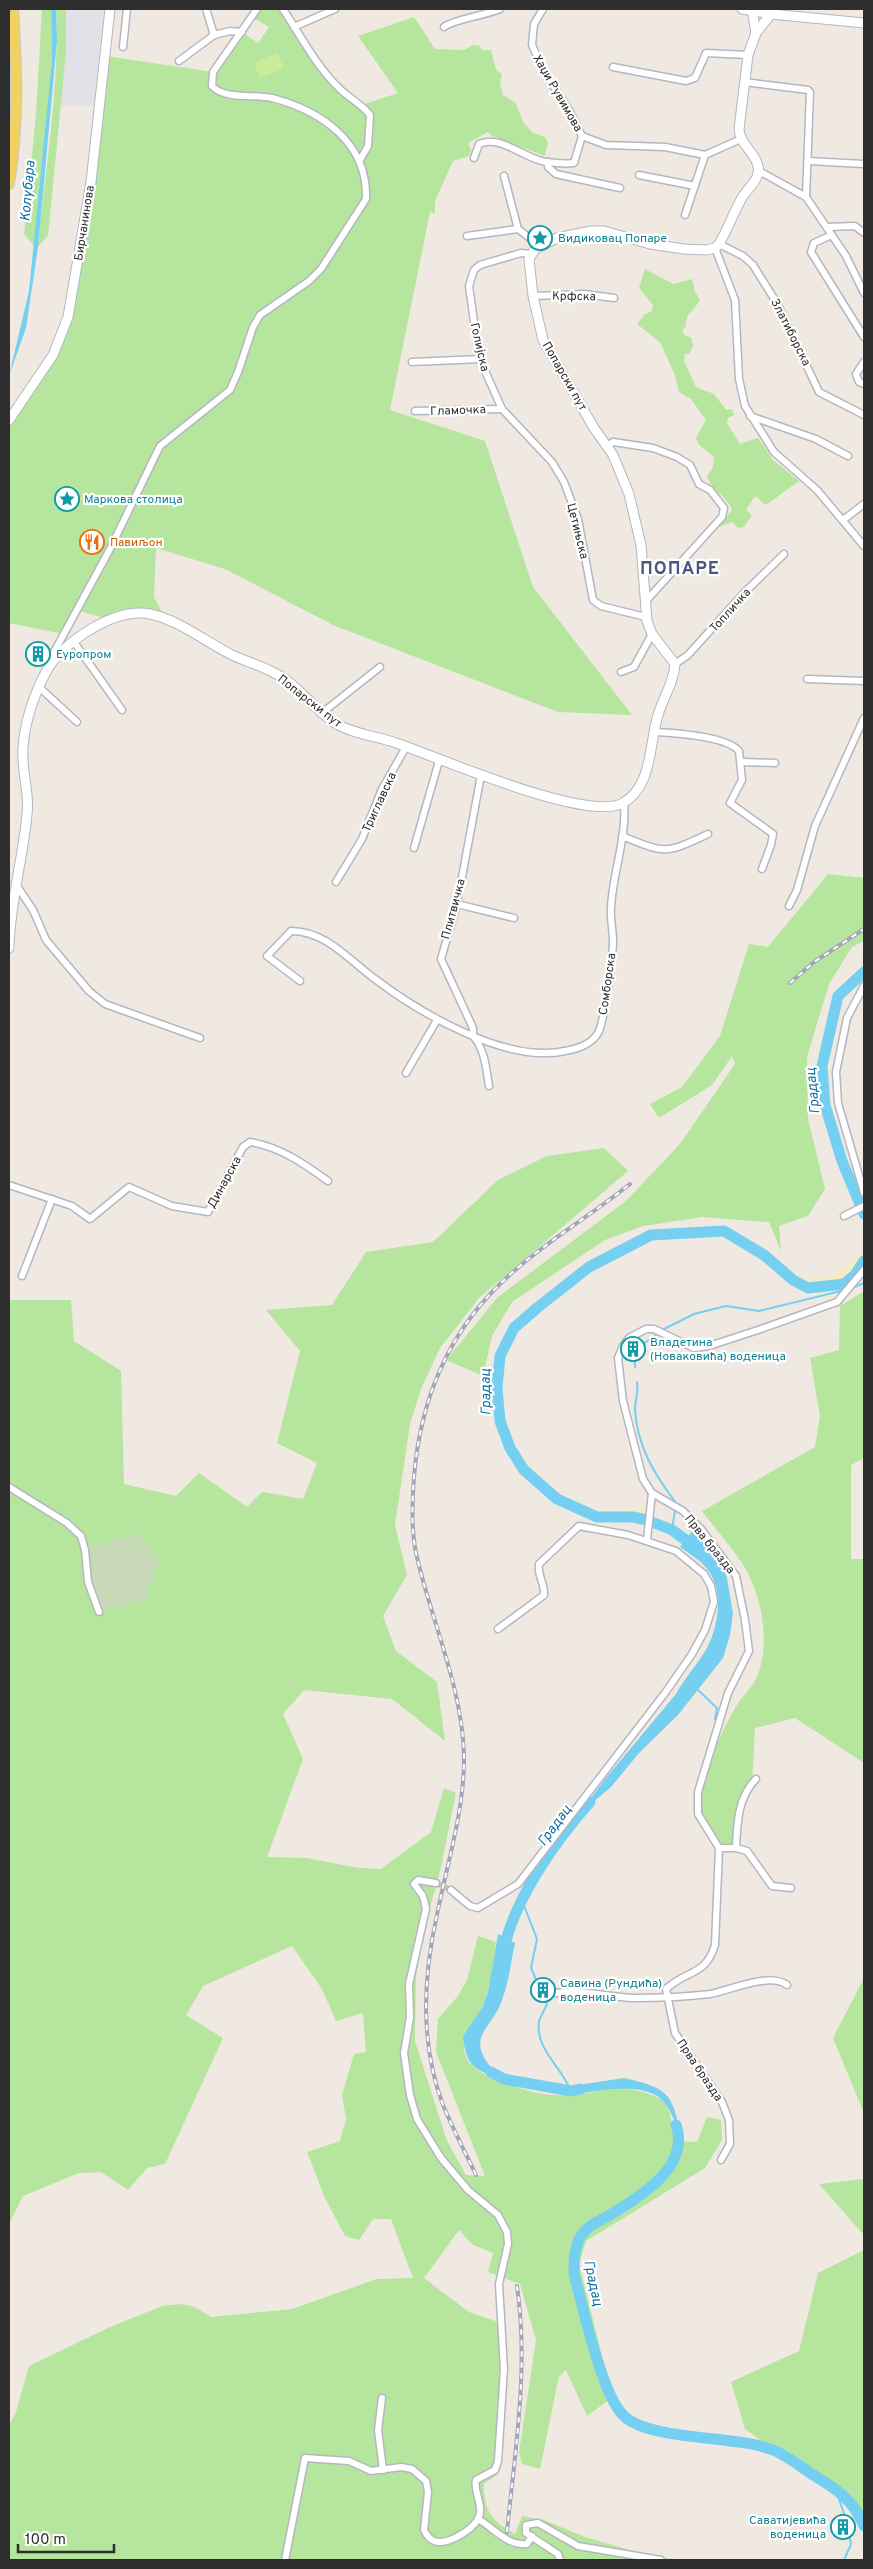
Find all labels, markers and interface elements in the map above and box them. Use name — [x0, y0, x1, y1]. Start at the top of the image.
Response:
street label: Хаџи Рувимова — [529, 52, 586, 135]
water label: Колубара — [17, 159, 40, 222]
street label: Бирчанинова — [71, 184, 99, 262]
place icon: Видиковац Попаре — [527, 225, 553, 251]
place label: Видиковац Попаре — [558, 231, 667, 247]
street label: Крфска — [552, 289, 596, 305]
street label: Златиборска — [766, 296, 814, 369]
street label: Голијска — [466, 321, 492, 373]
street label: Попарски пут — [538, 339, 591, 414]
street label: Гламочка — [430, 402, 486, 420]
place icon: Маркова столица — [54, 486, 80, 512]
place label: Маркова столица — [84, 492, 183, 508]
street label: Цетињска — [562, 502, 592, 561]
restaurant icon: Павиљон — [79, 529, 105, 555]
place label: Павиљон — [110, 535, 163, 551]
district label: ПОПАРЕ — [640, 558, 720, 581]
street label: Топличка — [707, 585, 755, 636]
building icon: Еуропром — [25, 641, 51, 667]
place label: Еуропром — [56, 647, 111, 663]
street label: Попарски пут — [274, 672, 345, 732]
street label: Триглавска — [359, 770, 401, 835]
street label: Плитвичка — [438, 877, 470, 941]
street label: Сомборска — [596, 952, 620, 1016]
water label: Градац — [803, 1066, 824, 1115]
street label: Динарска — [204, 1154, 246, 1211]
place label: Владетина (Новаковића) воденица — [650, 1335, 786, 1365]
building icon: Владетина (Новаковића) воденица — [620, 1336, 646, 1362]
water label: Градац — [478, 1368, 495, 1415]
street label: Прва бразда — [680, 1512, 738, 1578]
water label: Градац — [535, 1802, 576, 1850]
place label: Савина (Рундића) воденица — [560, 1976, 662, 2006]
building icon: Савина (Рундића) воденица — [530, 1977, 556, 2003]
street label: Прва бразда — [672, 2036, 726, 2105]
water label: Градац — [579, 2259, 606, 2308]
place label: Саватијевића воденица — [749, 2513, 826, 2543]
building icon: Саватијевића воденица — [830, 2514, 856, 2540]
scale bar — [18, 2522, 114, 2554]
text: 100 m — [25, 2531, 66, 2550]

